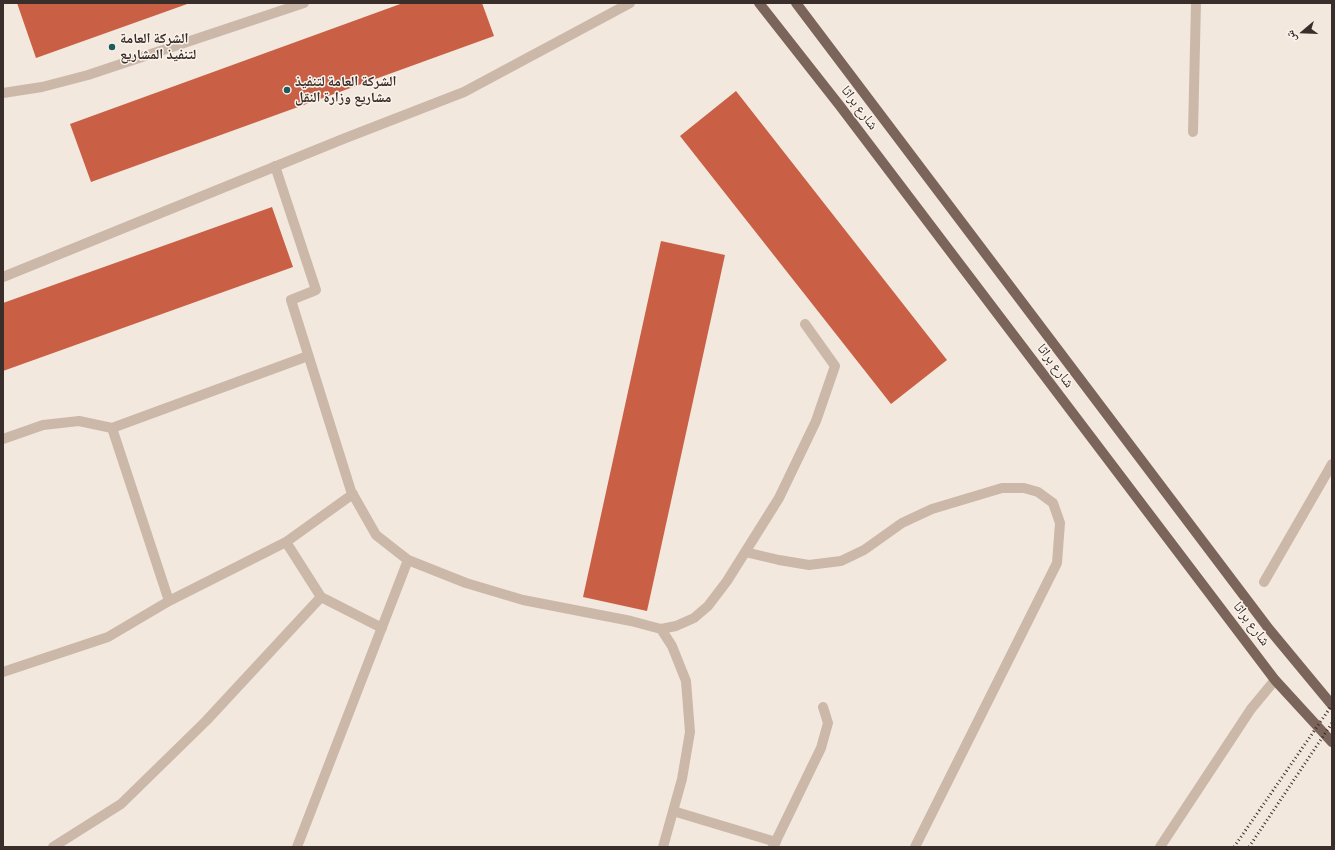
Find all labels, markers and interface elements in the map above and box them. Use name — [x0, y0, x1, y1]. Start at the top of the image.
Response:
north arrow — [1283, 12, 1323, 52]
text: ش — [1283, 28, 1299, 44]
place label: الشركة العامة لتنفيذ المشاريع — [120, 31, 196, 64]
marker: الشركة العامة لتنفيذ المشاريع — [107, 42, 117, 52]
place label: الشركة العامة لتنفيذ مشاريع وزارة النقل — [295, 74, 396, 106]
street label: شارع براثا — [837, 83, 881, 133]
marker: الشركة العامة لتنفيذ مشاريع وزارة النقل — [282, 85, 292, 95]
street label: شارع براثا — [1033, 341, 1077, 391]
street label: شارع براثا — [1229, 599, 1273, 649]

